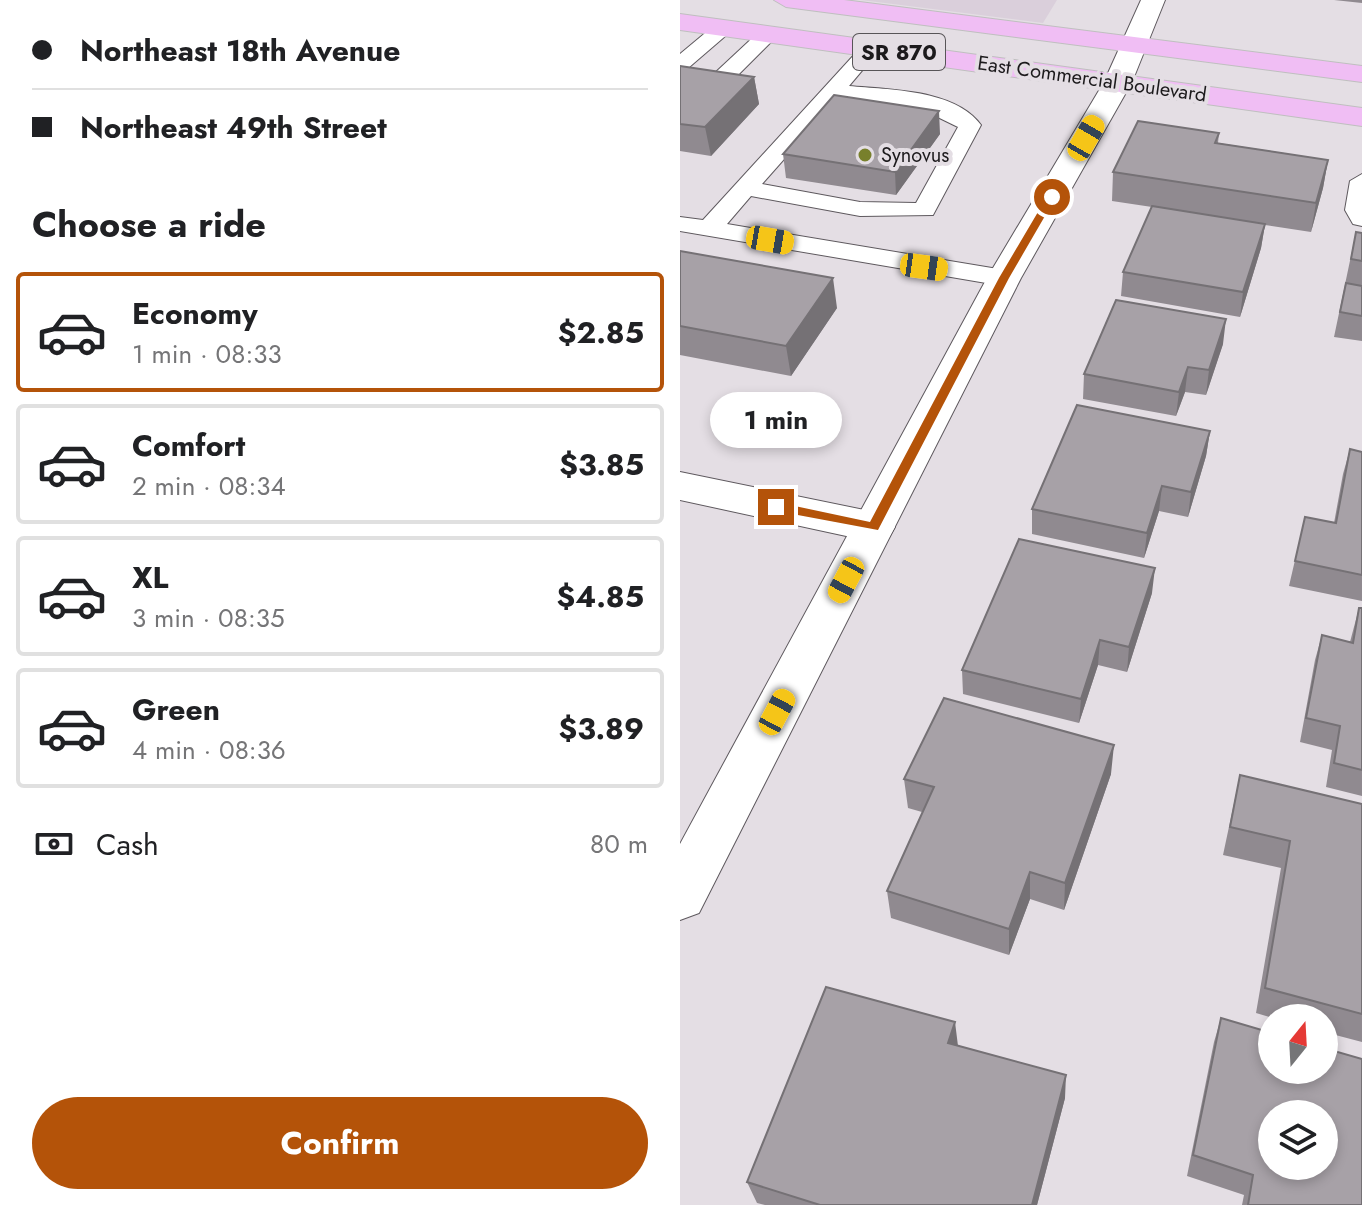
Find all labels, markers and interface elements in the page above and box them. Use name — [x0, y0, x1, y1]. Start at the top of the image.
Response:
text: Northeast 18th Avenue — [80, 29, 401, 72]
road number: SR 870 — [853, 34, 945, 70]
street label: East Commercial Boulevard — [976, 49, 1208, 109]
text: Northeast 49th Street — [80, 106, 387, 149]
car — [1064, 111, 1108, 165]
place label: Synovus — [881, 141, 949, 170]
marker: Synovus — [856, 146, 874, 164]
route start — [1034, 179, 1070, 215]
text: Choose a ride — [32, 198, 266, 250]
car — [744, 224, 796, 256]
car — [899, 252, 949, 282]
text: Economy — [132, 292, 258, 335]
icon: car — [36, 296, 108, 368]
text: $2.85 — [558, 311, 644, 354]
text: 1 min · 08:33 — [132, 335, 282, 373]
callout: 1 min — [710, 391, 842, 447]
text: 1 min — [744, 401, 808, 439]
text: Comfort — [132, 424, 245, 467]
icon: car — [36, 428, 108, 500]
text: $3.85 — [559, 443, 644, 486]
text: 2 min · 08:34 — [132, 467, 286, 505]
route end — [758, 489, 794, 525]
car — [824, 553, 868, 607]
text: XL — [132, 556, 168, 599]
icon: car — [36, 560, 108, 632]
text: $4.85 — [557, 575, 644, 618]
text: 3 min · 08:35 — [132, 599, 285, 637]
car — [755, 685, 799, 739]
text: Green — [132, 688, 220, 731]
icon: car — [36, 692, 108, 764]
text: $3.89 — [559, 707, 644, 750]
text: 4 min · 08:36 — [132, 731, 286, 769]
icon: cash — [32, 822, 76, 866]
text: Cash — [96, 823, 159, 866]
text: 80 m — [590, 825, 648, 863]
north arrow — [1258, 1004, 1338, 1084]
map controls — [1258, 1004, 1338, 1180]
button: Confirm — [32, 1097, 648, 1189]
button: layers — [1258, 1100, 1338, 1180]

